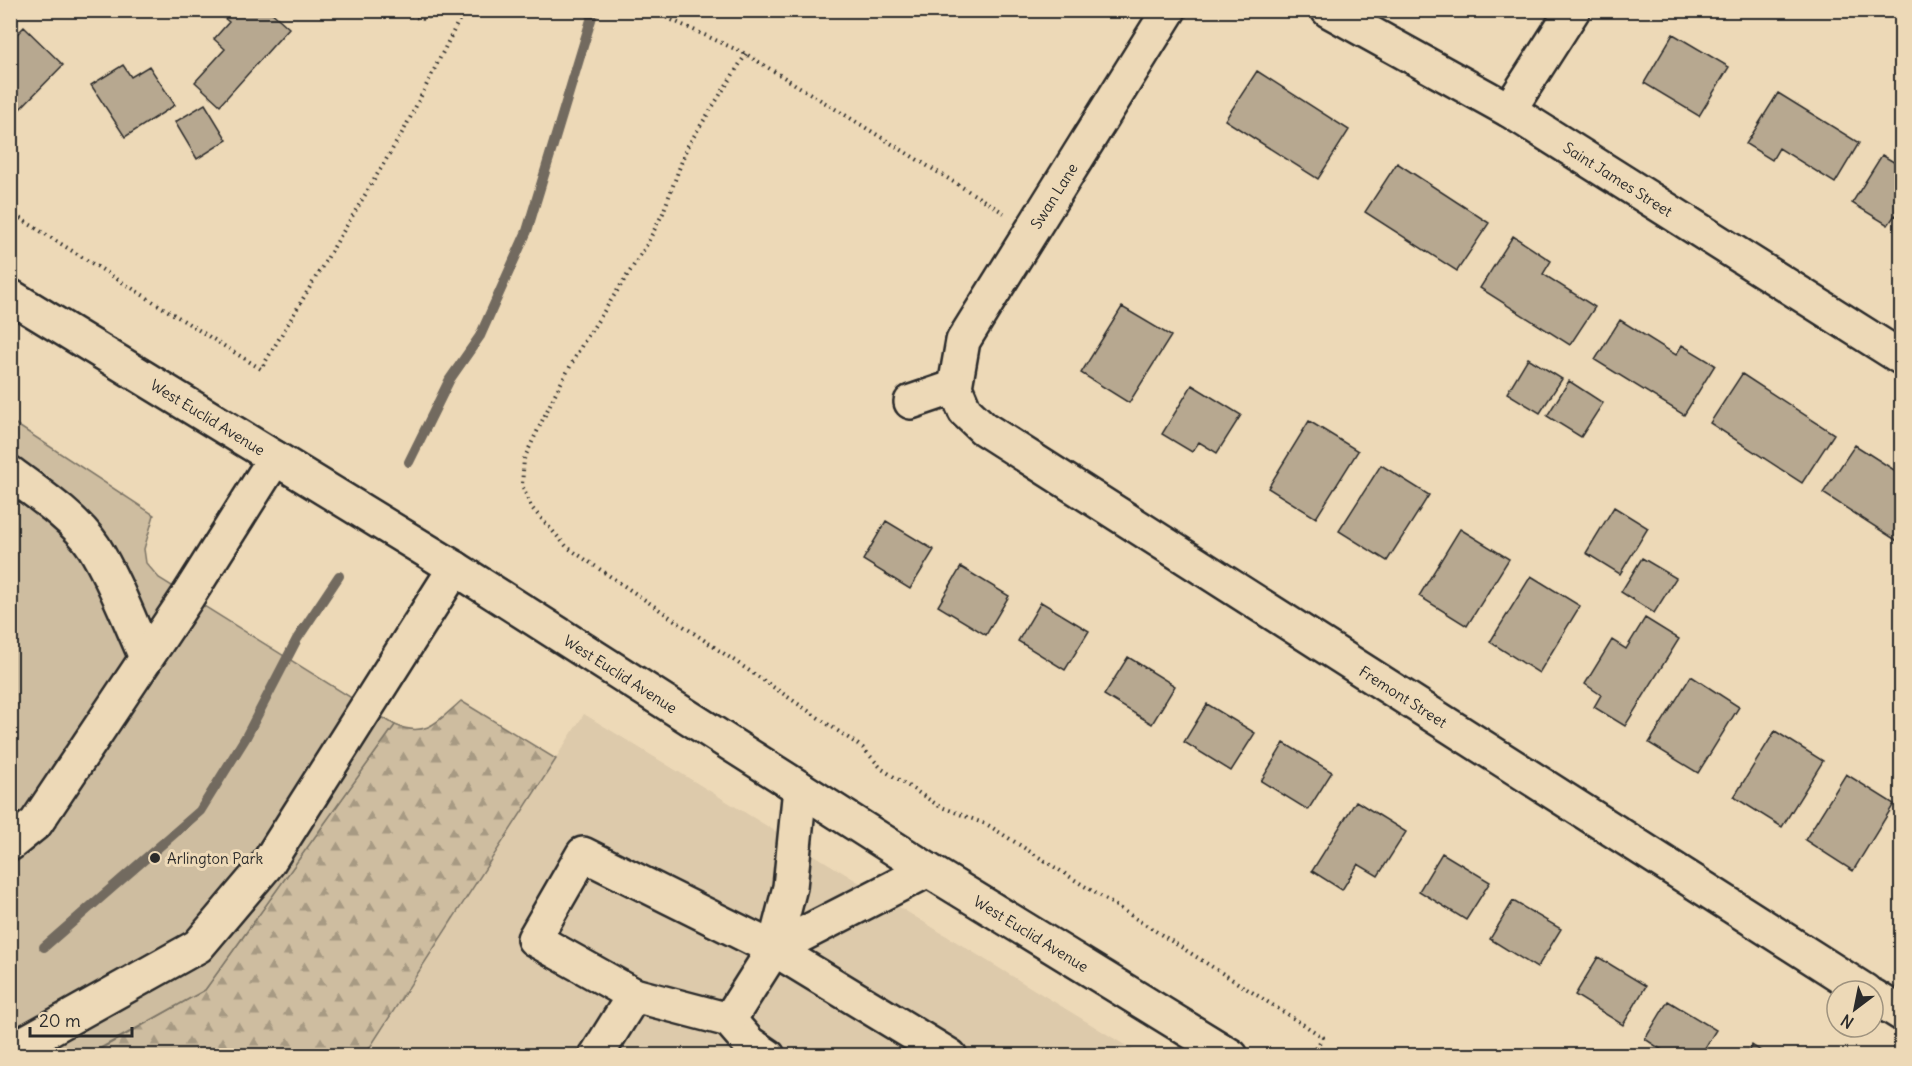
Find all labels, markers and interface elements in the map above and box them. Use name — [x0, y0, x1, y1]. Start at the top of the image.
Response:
street label: Saint James Street — [1560, 137, 1676, 220]
street label: Swan Lane — [1026, 160, 1082, 232]
street label: West Euclid Avenue — [147, 375, 269, 459]
street label: West Euclid Avenue — [560, 630, 681, 717]
street label: Fremont Street — [1356, 661, 1451, 731]
place label: Arlington Park — [167, 849, 264, 868]
marker: Arlington Park — [148, 851, 162, 865]
street label: West Euclid Avenue — [971, 891, 1092, 976]
north arrow — [1825, 979, 1885, 1039]
scale bar — [30, 1000, 132, 1038]
text: 20 m — [39, 1009, 81, 1032]
text: N — [1837, 1010, 1857, 1033]

